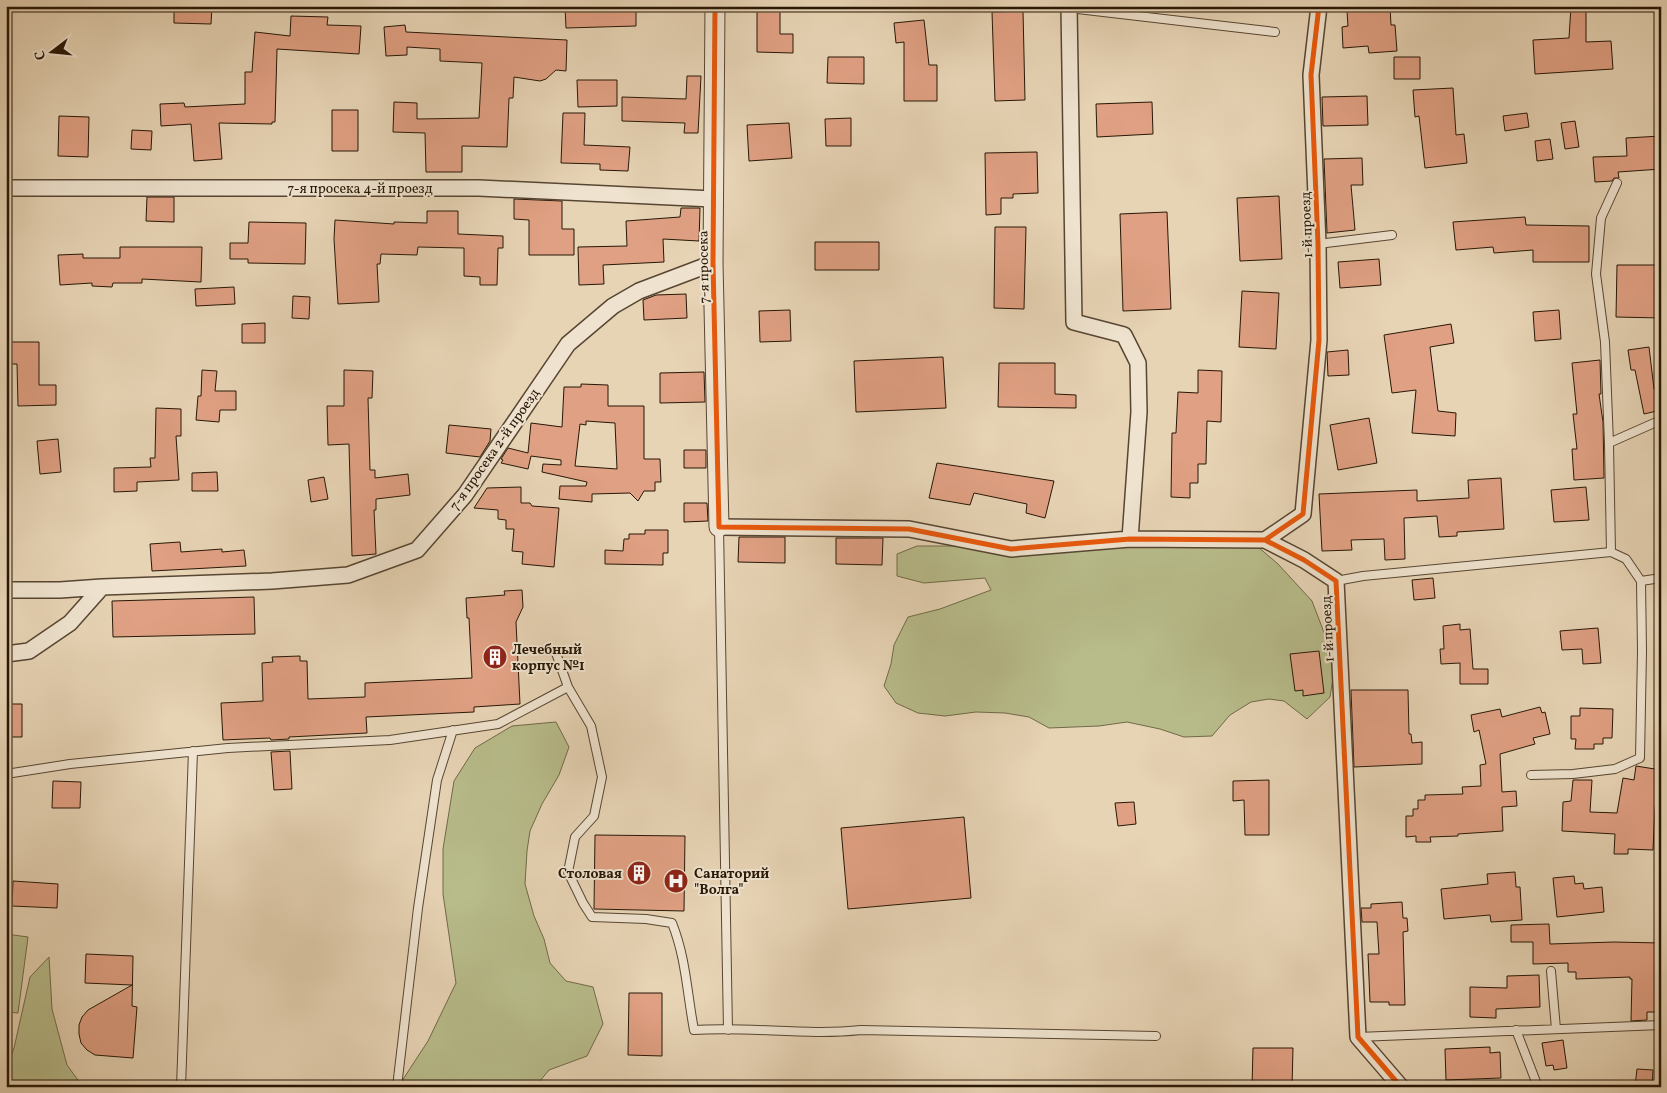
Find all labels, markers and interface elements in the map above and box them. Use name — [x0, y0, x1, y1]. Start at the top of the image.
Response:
north arrow — [28, 28, 78, 78]
text: С — [31, 48, 51, 62]
street label: 7-я просека 4-й проезд — [287, 180, 433, 199]
street label: 1-й проезд — [1297, 191, 1318, 258]
street label: 7-я просека — [694, 230, 715, 304]
street label: 7-я просека 2-й проезд — [446, 385, 545, 515]
street label: 1-й проезд — [1317, 595, 1340, 663]
place label: Лечебный корпус №1 — [512, 641, 585, 676]
building icon: Лечебный корпус №1 — [482, 644, 508, 670]
building icon: Столовая — [626, 860, 652, 886]
place label: Столовая — [558, 865, 622, 884]
place label: Санаторий "Волга" — [694, 865, 769, 900]
hospital icon: Санаторий "Волга" — [663, 868, 689, 894]

